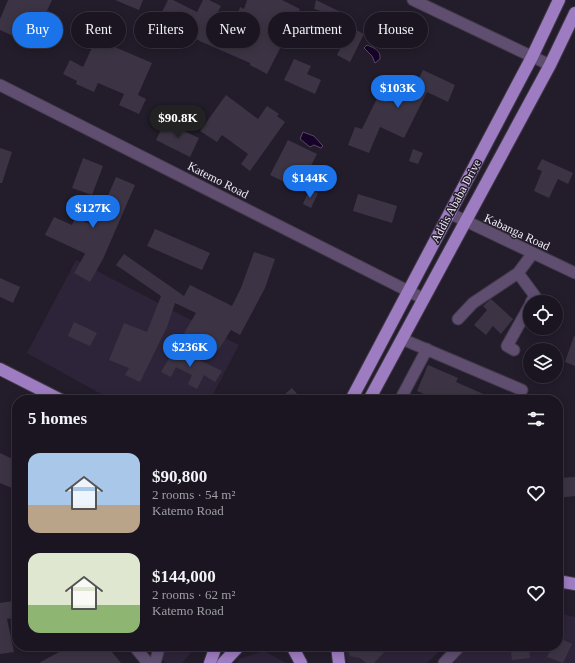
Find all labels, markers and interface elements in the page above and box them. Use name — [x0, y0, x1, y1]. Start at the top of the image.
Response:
chip: Buy — [12, 12, 63, 48]
chip: Rent — [71, 12, 126, 48]
chip: Filters — [134, 12, 198, 48]
chip: New — [206, 12, 260, 48]
chip: Apartment — [268, 12, 356, 48]
chip: House — [364, 12, 428, 48]
pin: $103K — [370, 75, 426, 109]
text: $103K — [380, 80, 416, 95]
pin: $90.8K — [145, 105, 211, 139]
text: $90.8K — [158, 110, 198, 125]
street label: Addis Ababa Drive — [428, 157, 484, 245]
street label: Katemo Road — [185, 159, 251, 201]
pin: $144K — [282, 165, 338, 199]
text: $144K — [292, 170, 328, 185]
pin: $127K — [65, 195, 121, 229]
text: $127K — [75, 200, 111, 215]
street label: Kabanga Road — [482, 211, 552, 253]
map controls — [523, 295, 563, 383]
button: locate — [523, 295, 563, 335]
pin: $236K — [162, 334, 218, 368]
text: $236K — [172, 339, 208, 354]
button: layers — [523, 343, 563, 383]
icon: filters — [525, 408, 547, 430]
text: 5 homes — [28, 409, 87, 428]
text: $90,800 — [152, 467, 207, 486]
icon: home — [60, 469, 108, 517]
icon: heart — [525, 482, 547, 504]
text: 2 rooms · 54 m² — [152, 487, 235, 502]
text: Katemo Road — [152, 503, 224, 518]
text: $144,000 — [152, 567, 216, 586]
icon: home — [60, 569, 108, 617]
icon: heart — [525, 582, 547, 604]
text: 2 rooms · 62 m² — [152, 587, 235, 602]
text: Katemo Road — [152, 603, 224, 618]

